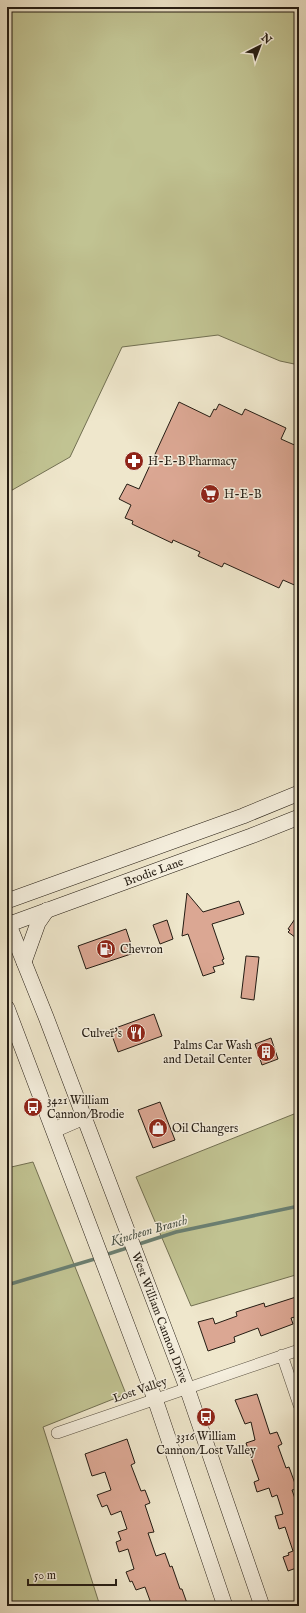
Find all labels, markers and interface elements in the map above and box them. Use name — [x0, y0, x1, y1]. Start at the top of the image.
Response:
north arrow — [240, 26, 280, 66]
text: N — [257, 30, 275, 48]
pharmacy icon: H-E-B Pharmacy — [123, 450, 145, 472]
place label: H-E-B Pharmacy — [148, 454, 237, 469]
supermarket icon: H-E-B — [199, 483, 221, 505]
place label: H-E-B — [224, 487, 262, 502]
street label: Brodie Lane — [122, 854, 186, 889]
fuel station icon: Chevron — [95, 938, 117, 960]
place label: Chevron — [120, 942, 164, 957]
restaurant icon: Culver's — [125, 1022, 147, 1044]
place label: Culver's — [81, 1026, 122, 1041]
place label: Palms Car Wash and Detail Center — [163, 1038, 253, 1067]
building icon: Palms Car Wash and Detail Center — [255, 1041, 277, 1063]
place label: 3421 William Cannon/Brodie — [47, 1093, 125, 1122]
bus stop icon: 3421 William Cannon/Brodie — [22, 1096, 44, 1118]
shop icon: Oil Changers — [147, 1117, 169, 1139]
place label: Oil Changers — [172, 1121, 238, 1136]
water label: Kincheon Branch — [108, 1212, 190, 1250]
street label: West William Cannon Drive — [129, 1250, 192, 1386]
street label: Lost Valley — [111, 1374, 169, 1406]
bus stop icon: 3316 William Cannon/Lost Valley — [195, 1406, 217, 1428]
place label: 3316 William Cannon/Lost Valley — [156, 1429, 256, 1458]
scale bar — [28, 1561, 116, 1587]
text: 50 m — [34, 1568, 56, 1583]

